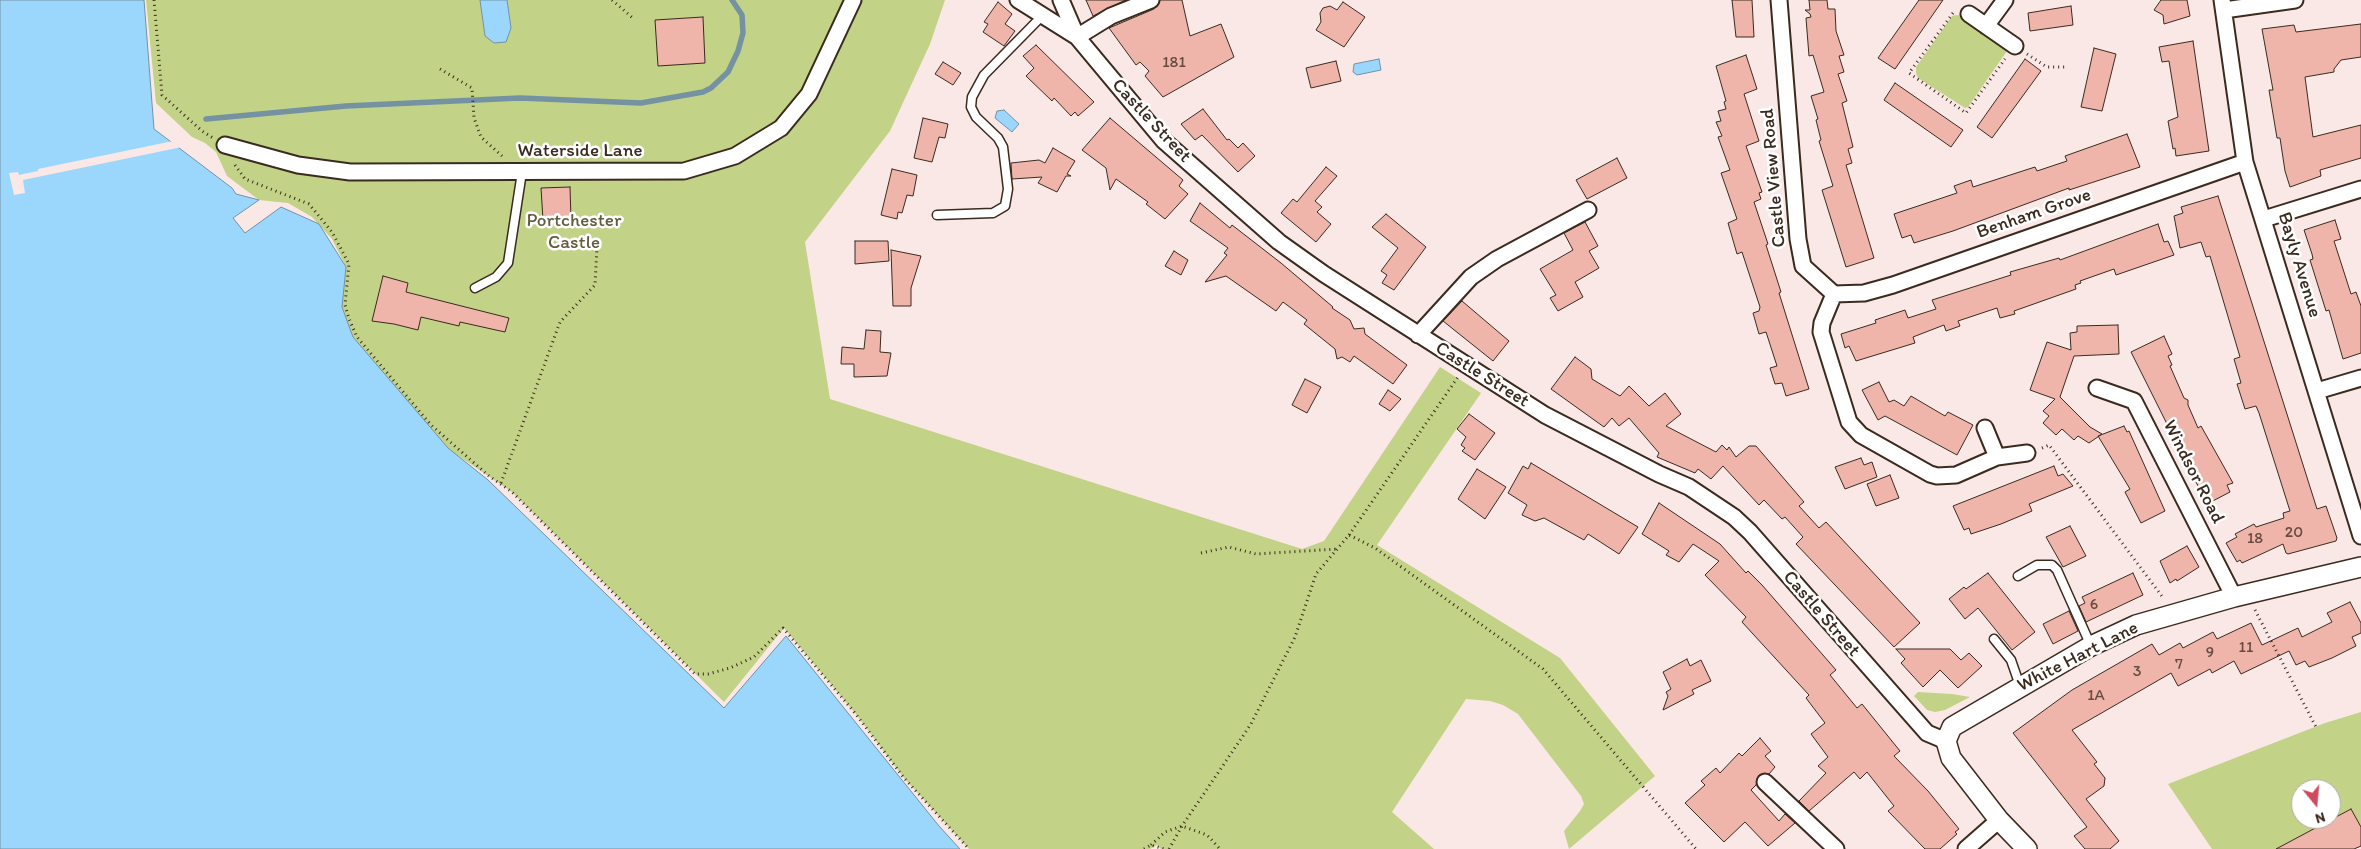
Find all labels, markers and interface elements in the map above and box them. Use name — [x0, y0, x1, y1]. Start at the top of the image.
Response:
house number: 181 — [1162, 53, 1186, 73]
street label: Castle Street — [1106, 74, 1196, 168]
street label: Castle View Road — [1757, 107, 1791, 249]
street label: Waterside Lane — [517, 140, 643, 162]
street label: Benham Grove — [1974, 184, 2094, 244]
park label: Portchester Castle — [526, 210, 622, 254]
street label: Bayly Avenue — [2272, 210, 2326, 320]
street label: Castle Street — [1431, 337, 1533, 413]
street label: Windsor Road — [2157, 417, 2229, 527]
house number: 20 — [2285, 523, 2303, 543]
house number: 18 — [2247, 529, 2263, 549]
street label: Castle Street — [1777, 566, 1865, 662]
house number: 6 — [2090, 595, 2098, 615]
street label: White Hart Lane — [2014, 617, 2142, 697]
house number: 11 — [2239, 638, 2253, 658]
house number: 9 — [2206, 643, 2214, 663]
house number: 7 — [2175, 655, 2183, 675]
house number: 3 — [2133, 662, 2141, 682]
house number: 1A — [2087, 686, 2105, 706]
north arrow — [2291, 779, 2341, 829]
text: N — [2313, 808, 2327, 827]

